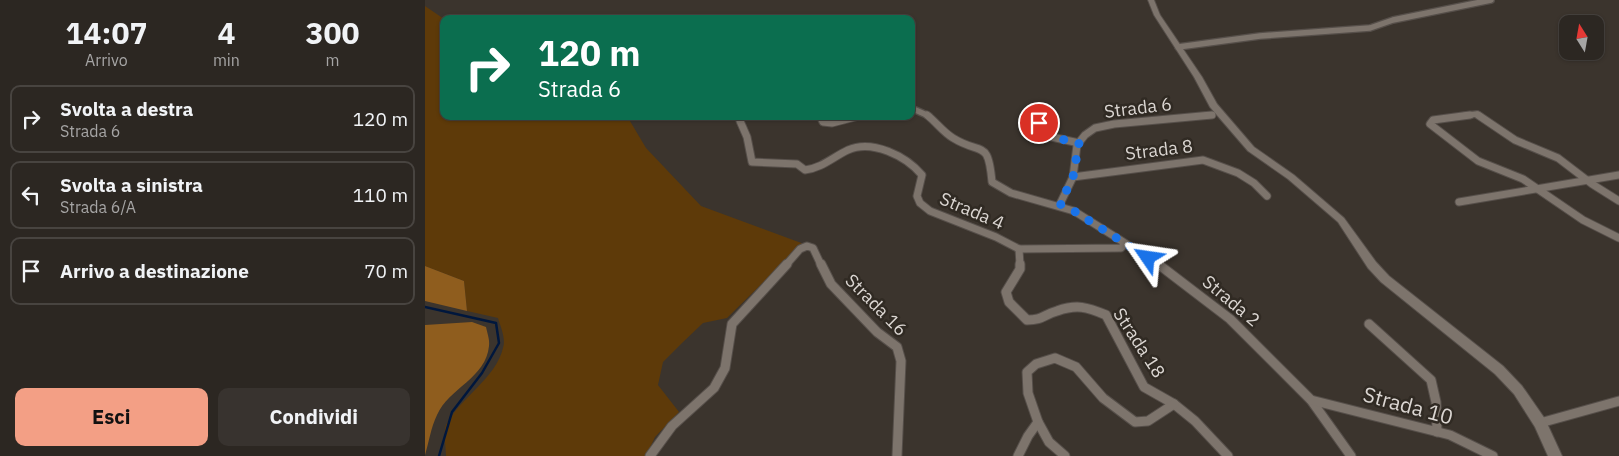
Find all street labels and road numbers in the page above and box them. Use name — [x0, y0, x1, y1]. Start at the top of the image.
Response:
street label: Strada 6 — [1103, 92, 1173, 123]
street label: Strada 8 — [1124, 134, 1194, 165]
street label: Strada 4 — [936, 187, 1008, 234]
street label: Strada 16 — [840, 269, 912, 341]
street label: Strada 2 — [1198, 270, 1265, 331]
street label: Strada 18 — [1108, 303, 1171, 382]
street label: Strada 10 — [1360, 380, 1456, 430]

